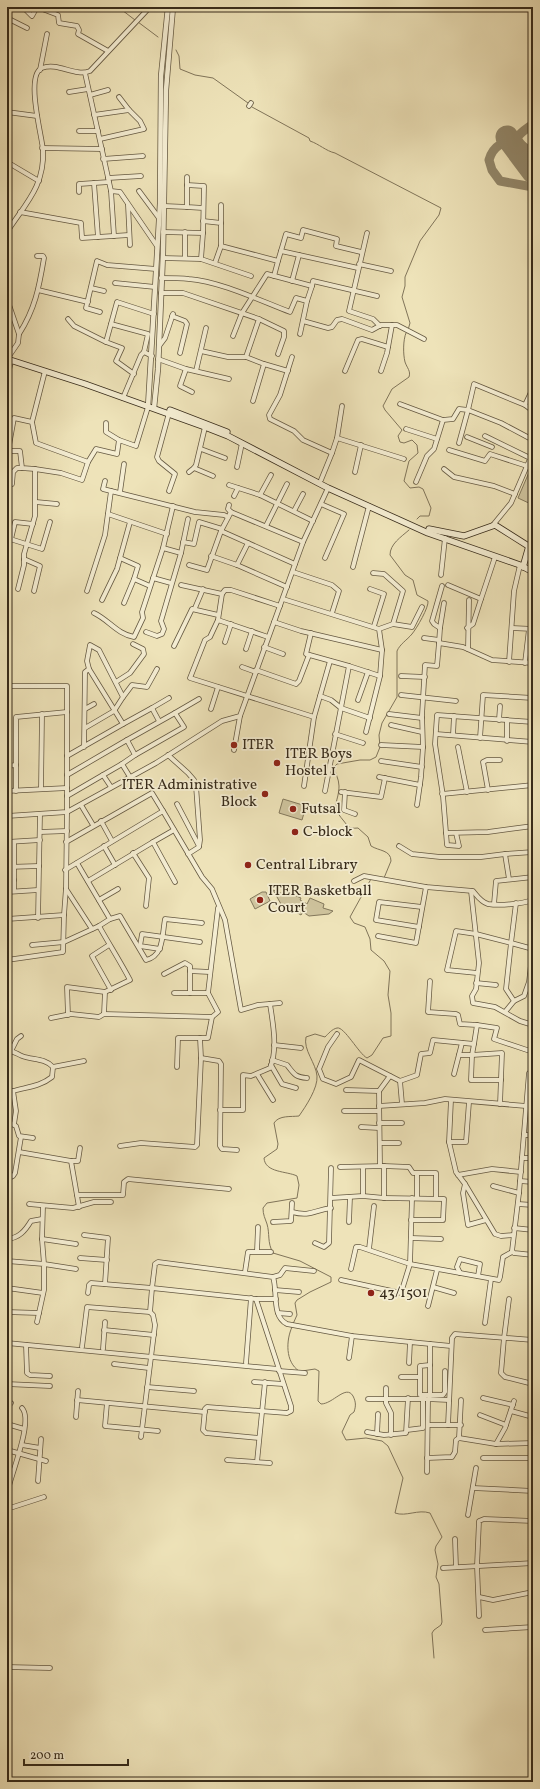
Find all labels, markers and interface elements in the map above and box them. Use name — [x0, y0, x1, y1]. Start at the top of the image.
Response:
place label: ITER — [242, 735, 275, 756]
marker: ITER — [229, 740, 239, 750]
place label: ITER Boys Hostel 1 — [285, 744, 352, 782]
marker: ITER Boys Hostel 1 — [272, 758, 282, 768]
place label: ITER Administrative Block — [122, 775, 257, 813]
marker: ITER Administrative Block — [260, 789, 270, 799]
place label: Futsal — [301, 799, 341, 820]
marker: Futsal — [288, 804, 298, 814]
place label: C-block — [303, 822, 353, 843]
marker: C-block — [290, 827, 300, 837]
place label: Central Library — [256, 855, 358, 876]
marker: Central Library — [243, 860, 253, 870]
place label: ITER Basketball Court — [268, 881, 372, 919]
marker: ITER Basketball Court — [255, 895, 265, 905]
place label: 43/1501 — [379, 1283, 428, 1304]
marker: 43/1501 — [366, 1288, 376, 1298]
scale bar — [24, 1741, 128, 1767]
text: 200 m — [30, 1748, 64, 1764]

